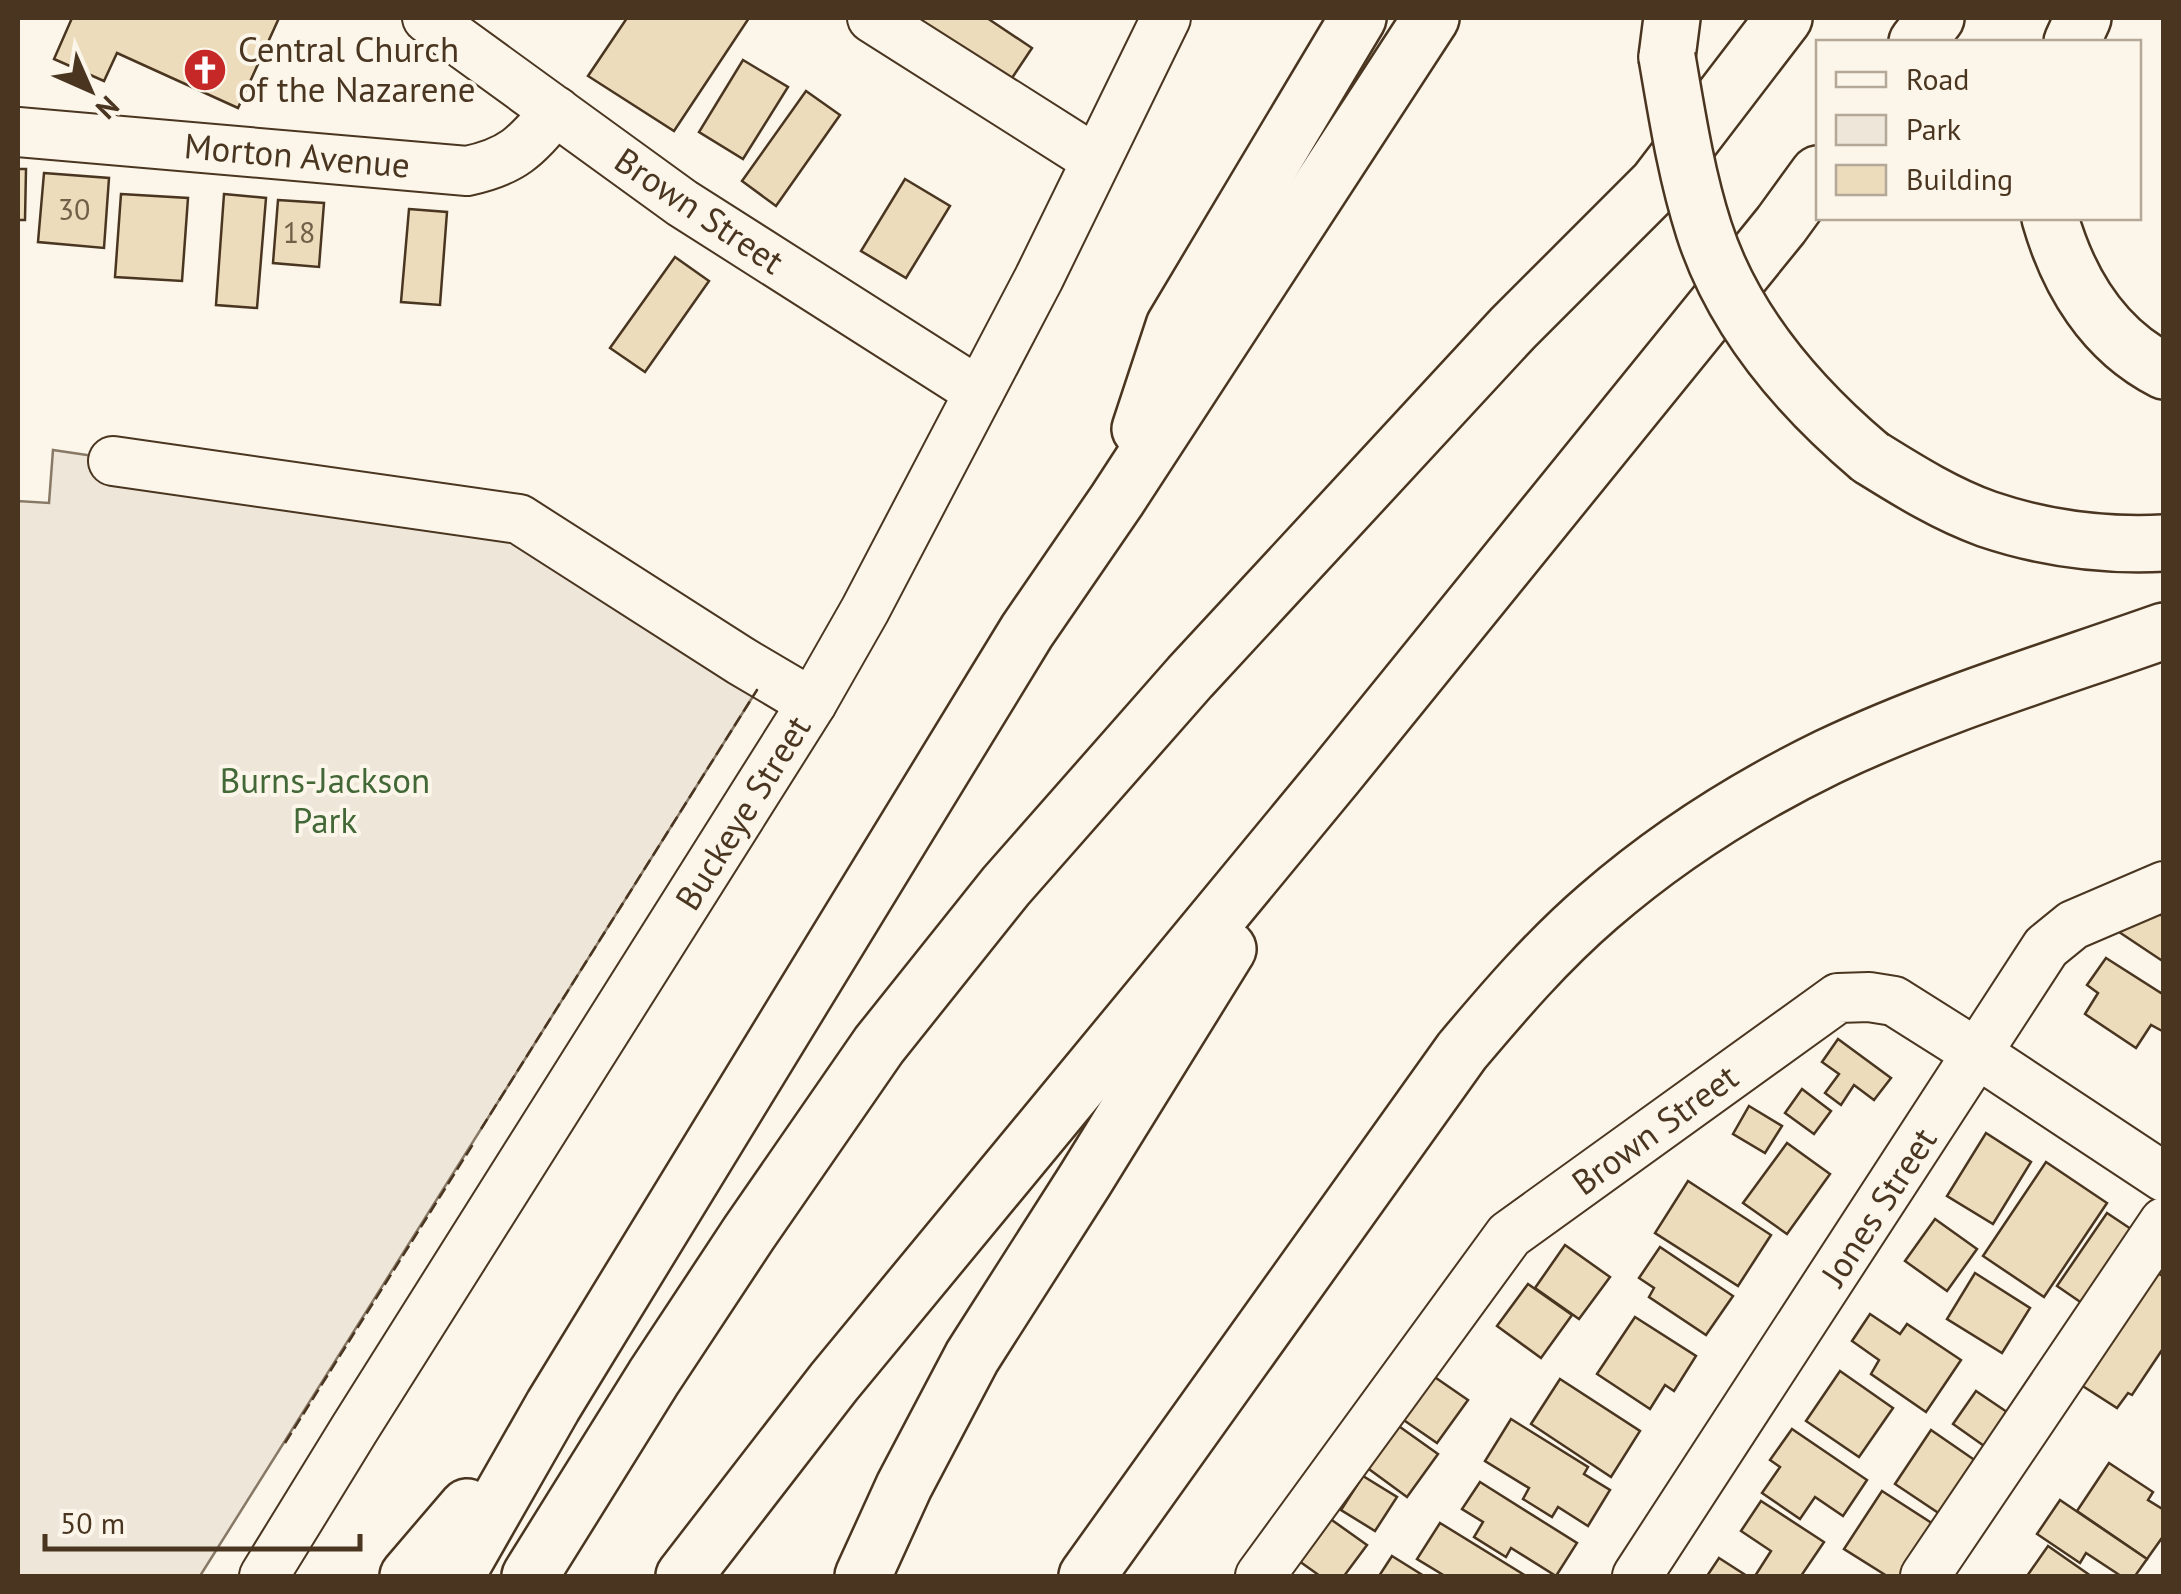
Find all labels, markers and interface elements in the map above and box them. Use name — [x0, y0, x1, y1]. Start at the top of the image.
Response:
place label: Central Church of the Nazarene — [238, 26, 476, 112]
north arrow — [40, 40, 140, 140]
legend — [1816, 40, 2141, 220]
church icon: Central Church of the Nazarene — [182, 47, 228, 93]
text: Road — [1906, 59, 1970, 98]
text: N — [88, 88, 128, 128]
text: Park — [1906, 109, 1962, 148]
street label: Morton Avenue — [182, 122, 412, 188]
street label: Brown Street — [606, 137, 793, 284]
text: Building — [1906, 159, 2013, 198]
house number: 30 — [58, 189, 90, 228]
house number: 18 — [283, 212, 315, 251]
street label: Buckeye Street — [664, 707, 820, 918]
park label: Burns-Jackson Park — [220, 757, 430, 843]
street label: Brown Street — [1562, 1053, 1747, 1205]
street label: Jones Street — [1809, 1119, 1946, 1296]
scale bar — [45, 1489, 360, 1551]
text: 50 m — [60, 1503, 125, 1542]

